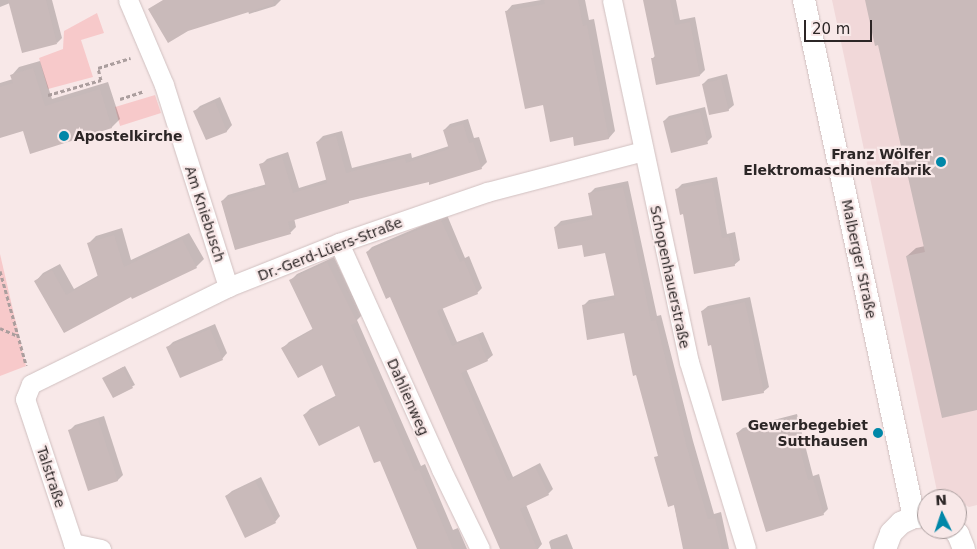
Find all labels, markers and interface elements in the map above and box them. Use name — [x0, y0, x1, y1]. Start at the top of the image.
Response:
scale bar — [807, 10, 874, 42]
text: 20 m — [812, 20, 850, 38]
place label: Apostelkirche — [74, 128, 183, 144]
marker: Apostelkirche — [58, 130, 70, 142]
place label: Franz Wölfer Elektromaschinenfabrik — [743, 146, 931, 178]
marker: Franz Wölfer Elektromaschinenfabrik — [935, 156, 947, 168]
street label: Am Kniebusch — [182, 164, 228, 264]
street label: Malberger Straße — [838, 198, 880, 320]
street label: Schopenhauerstraße — [647, 204, 693, 350]
street label: Dr.-Gerd-Lüers-Straße — [255, 214, 405, 284]
street label: Dahlienweg — [384, 356, 432, 438]
place label: Gewerbegebiet Sutthausen — [748, 417, 868, 450]
marker: Gewerbegebiet Sutthausen — [872, 427, 884, 439]
street label: Talstraße — [33, 444, 69, 510]
north arrow — [917, 489, 967, 539]
text: N — [935, 492, 947, 508]

